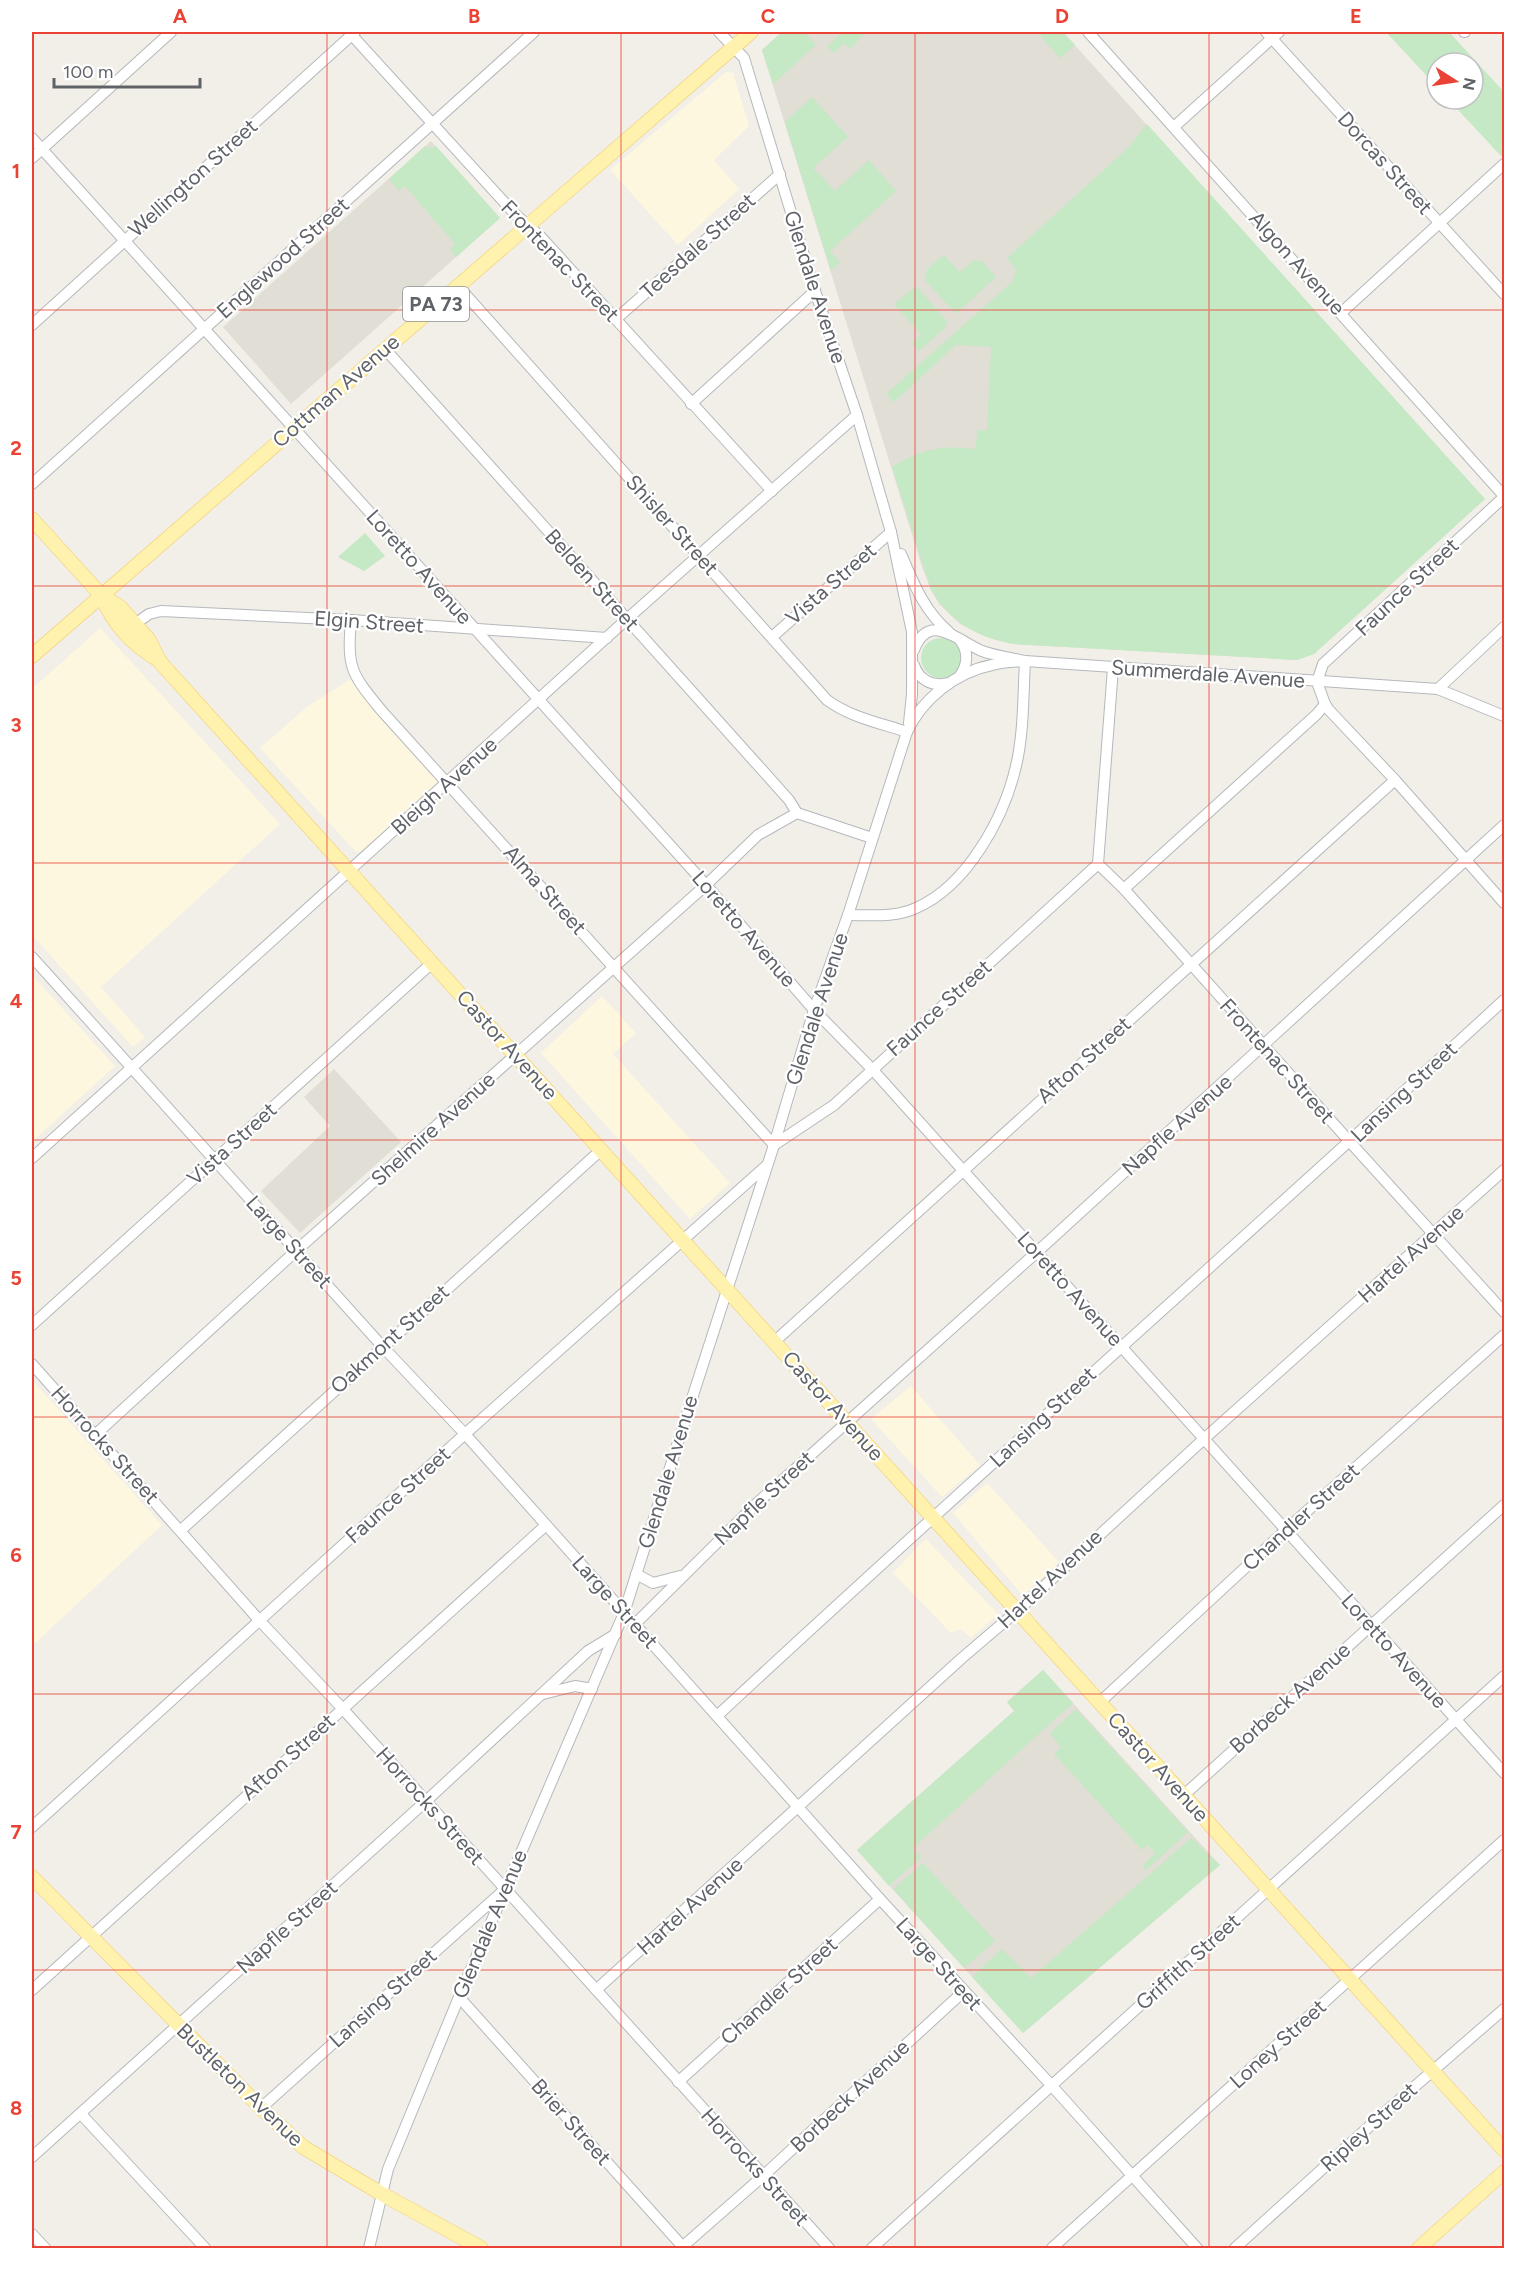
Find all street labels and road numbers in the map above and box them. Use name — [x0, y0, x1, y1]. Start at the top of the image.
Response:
street label: Dorcas Street — [1333, 106, 1438, 219]
street label: Wellington Street — [123, 113, 262, 242]
street label: Teesdale Street — [635, 187, 760, 304]
street label: Englewood Street — [211, 192, 354, 324]
street label: Frontenac Street — [496, 195, 625, 327]
street label: Algon Avenue — [1244, 206, 1351, 320]
street label: Glendale Avenue — [779, 207, 852, 366]
road number: PA 73 — [403, 287, 469, 321]
street label: Cottman Avenue — [267, 329, 404, 452]
street label: Shisler Street — [621, 469, 724, 580]
street label: Loretto Avenue — [361, 504, 477, 629]
street label: Belden Street — [540, 524, 645, 636]
street label: Faunce Street — [1350, 532, 1464, 641]
street label: Vista Street — [780, 537, 881, 630]
street label: Elgin Street — [313, 605, 425, 638]
street label: Summerdale Avenue — [1110, 654, 1306, 693]
street label: Bleigh Avenue — [385, 731, 502, 840]
street label: Alma Street — [499, 840, 592, 939]
street label: Loretto Avenue — [687, 865, 802, 992]
street label: Glendale Avenue — [780, 929, 853, 1088]
street label: Faunce Street — [881, 954, 996, 1061]
street label: Castor Avenue — [452, 985, 563, 1105]
street label: Frontenac Street — [1215, 993, 1340, 1128]
street label: Afton Street — [1032, 1011, 1136, 1108]
street label: Lansing Street — [1345, 1036, 1462, 1147]
street label: Shelmire Avenue — [366, 1066, 500, 1191]
street label: Napfle Avenue — [1116, 1069, 1237, 1181]
street label: Vista Street — [182, 1097, 282, 1190]
street label: Large Street — [241, 1190, 338, 1293]
street label: Hartel Avenue — [1353, 1200, 1469, 1308]
street label: Loretto Avenue — [1012, 1226, 1128, 1351]
street label: Oakmont Street — [325, 1279, 454, 1398]
street label: Castor Avenue — [778, 1346, 889, 1466]
street label: Lansing Street — [984, 1361, 1101, 1472]
street label: Horrocks Street — [46, 1381, 165, 1509]
street label: Glendale Avenue — [632, 1392, 703, 1552]
street label: Faunce Street — [340, 1441, 455, 1548]
street label: Napfle Street — [709, 1445, 819, 1550]
street label: Chandler Street — [1237, 1458, 1364, 1576]
street label: Hartel Avenue — [992, 1524, 1107, 1633]
street label: Large Street — [567, 1550, 664, 1653]
street label: Loretto Avenue — [1336, 1588, 1452, 1713]
street label: Borbeck Avenue — [1224, 1637, 1355, 1758]
street label: Castor Avenue — [1103, 1707, 1214, 1827]
street label: Afton Street — [236, 1708, 340, 1805]
street label: Horrocks Street — [371, 1742, 490, 1870]
street label: Glendale Avenue — [447, 1846, 532, 2002]
street label: Hartel Avenue — [632, 1852, 748, 1960]
street label: Napfle Street — [231, 1875, 342, 1978]
street label: Griffith Street — [1130, 1908, 1245, 2015]
street label: Large Street — [891, 1912, 988, 2015]
street label: Chandler Street — [715, 1932, 842, 2050]
street label: Lansing Street — [324, 1943, 442, 2052]
street label: Loney Street — [1224, 1994, 1331, 2093]
street label: Bustleton Avenue — [172, 2018, 309, 2151]
street label: Borbeck Avenue — [785, 2034, 914, 2157]
street label: Brier Street — [526, 2073, 617, 2170]
street label: Ripley Street — [1315, 2077, 1422, 2176]
street label: Horrocks Street — [696, 2103, 815, 2231]

